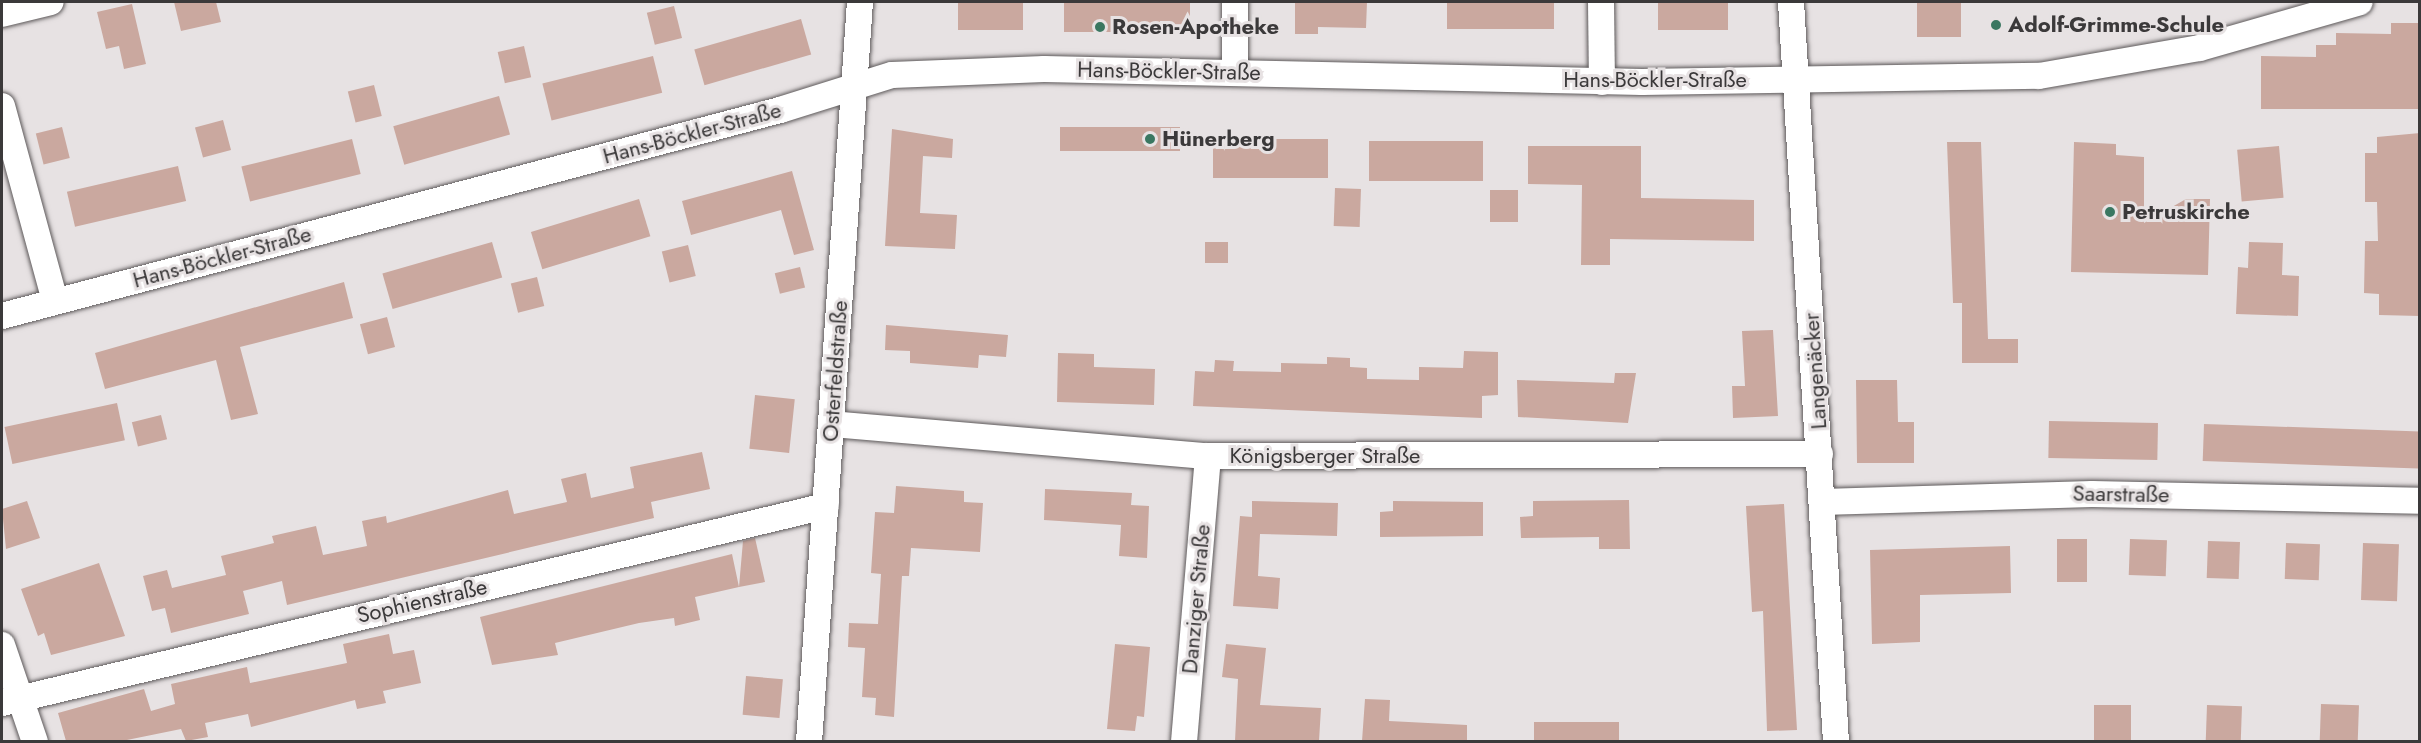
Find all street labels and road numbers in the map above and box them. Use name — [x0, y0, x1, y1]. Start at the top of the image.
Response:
street label: Hans-Böckler-Straße — [1077, 56, 1261, 86]
street label: Hans-Böckler-Straße — [1563, 67, 1747, 93]
street label: Hans-Böckler-Straße — [600, 96, 784, 170]
street label: Hans-Böckler-Straße — [130, 220, 314, 294]
street label: Osterfeldstraße — [817, 299, 853, 443]
street label: Langenäcker — [1798, 312, 1832, 430]
street label: Königsberger Straße — [1230, 443, 1420, 469]
street label: Saarstraße — [2072, 480, 2170, 508]
street label: Danziger Straße — [1176, 523, 1216, 675]
street label: Sophienstraße — [354, 573, 490, 629]

